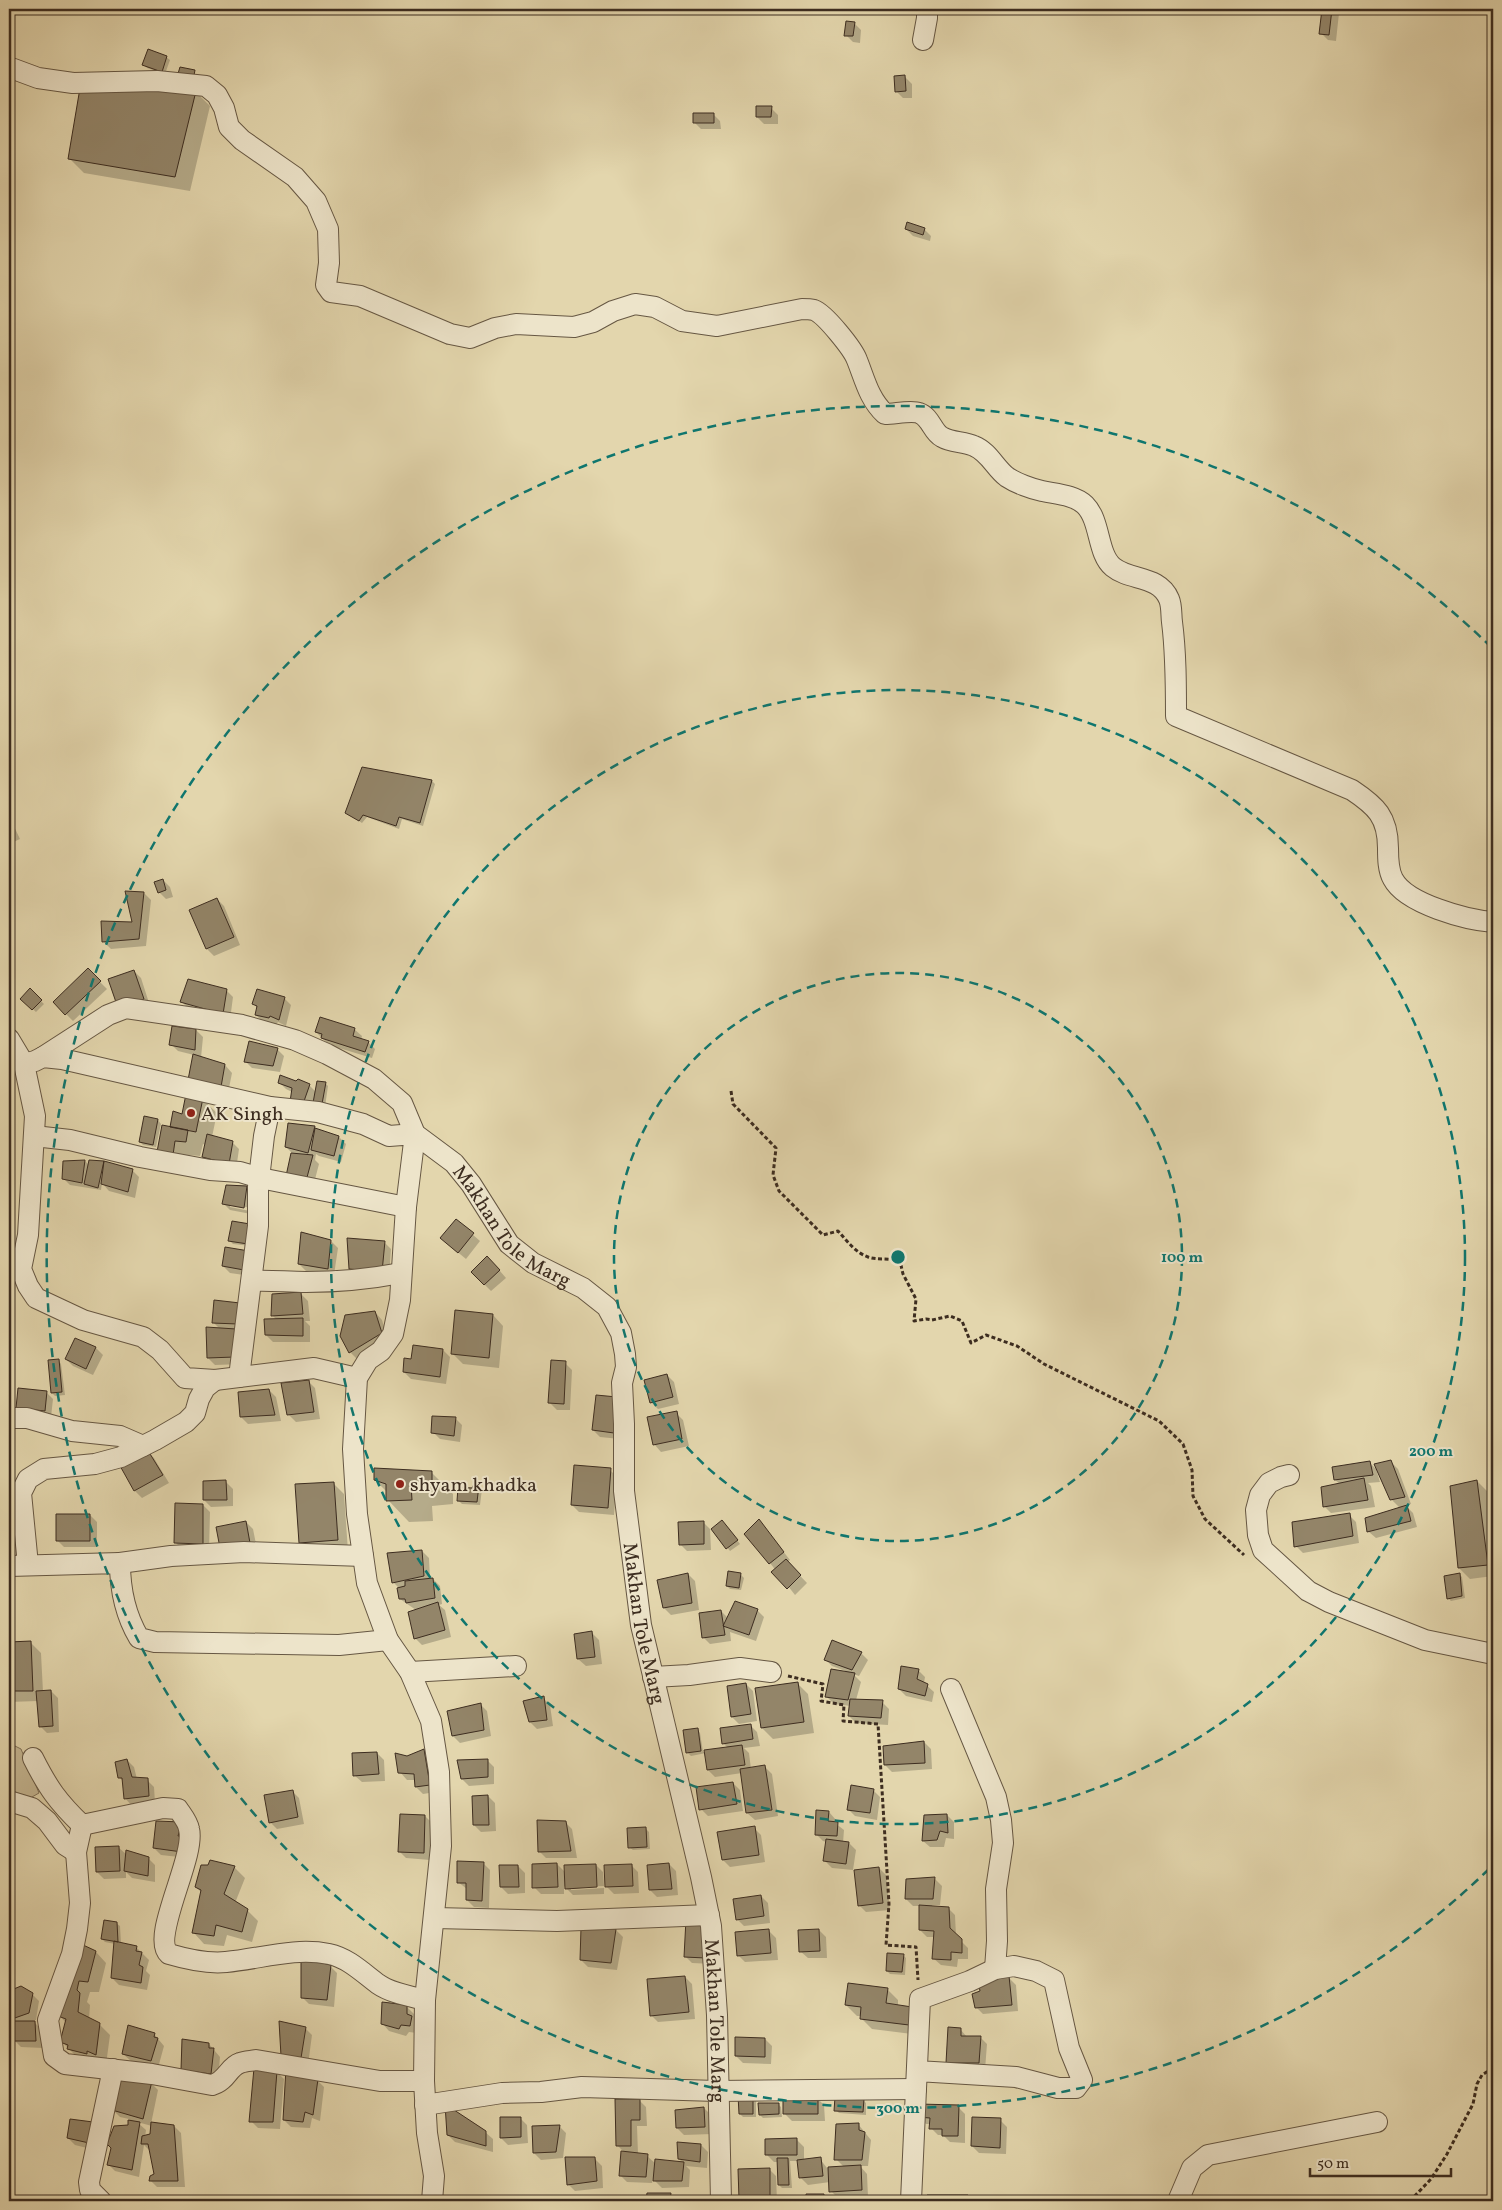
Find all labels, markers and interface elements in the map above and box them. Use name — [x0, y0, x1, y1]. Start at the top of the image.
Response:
place label: AK Singh — [201, 1101, 284, 1129]
marker: AK Singh — [185, 1107, 197, 1119]
street label: Makhan Tole Marg — [445, 1160, 575, 1296]
centre of rings — [889, 1248, 907, 1266]
text: 100 m — [1161, 1248, 1204, 1269]
text: 200 m — [1409, 1442, 1453, 1463]
place label: shyam khadka — [410, 1472, 537, 1500]
marker: shyam khadka — [394, 1478, 406, 1490]
street label: Makhan Tole Marg — [615, 1541, 671, 1708]
street label: Makhan Tole Marg — [696, 1938, 731, 2103]
text: 300 m — [876, 2099, 920, 2120]
scale bar — [1310, 2145, 1451, 2177]
text: 50 m — [1317, 2154, 1349, 2175]

